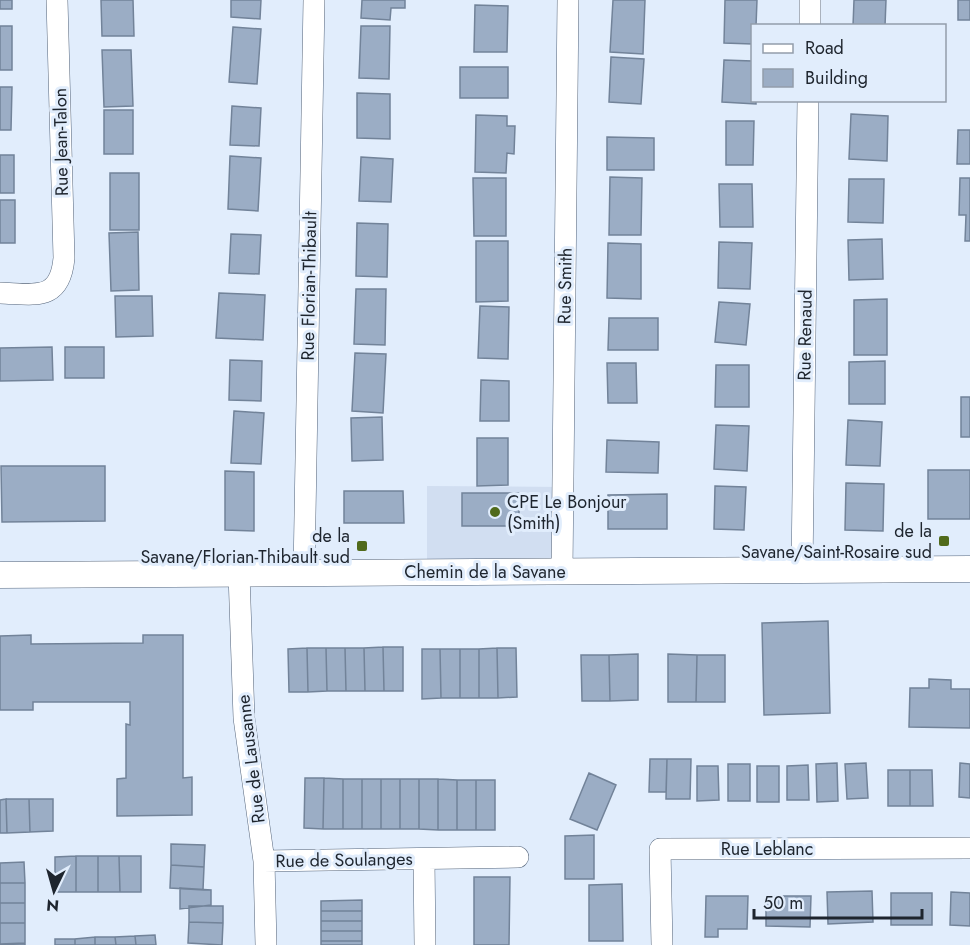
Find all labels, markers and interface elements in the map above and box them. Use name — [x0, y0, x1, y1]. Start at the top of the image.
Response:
legend — [751, 24, 946, 102]
text: Road — [805, 35, 844, 61]
text: Building — [805, 65, 868, 91]
street label: Rue Jean-Talon — [47, 88, 75, 196]
street label: Rue Florian-Thibault — [295, 210, 323, 361]
street label: Rue Smith — [551, 247, 579, 325]
street label: Rue Renaud — [791, 289, 819, 381]
place label: CPE Le Bonjour (Smith) — [507, 489, 627, 536]
marker: CPE Le Bonjour (Smith) — [488, 505, 502, 519]
place label: de la Savane/Saint-Rosaire sud — [741, 518, 932, 565]
place label: de la Savane/Florian-Thibault sud — [140, 523, 350, 570]
marker: de la Savane/Saint-Rosaire sud — [937, 534, 951, 548]
marker: de la Savane/Florian-Thibault sud — [355, 539, 369, 553]
street label: Chemin de la Savane — [404, 559, 566, 585]
street label: Rue de Lausanne — [230, 693, 272, 825]
street label: Rue Leblanc — [721, 836, 813, 862]
street label: Rue de Soulanges — [275, 846, 413, 874]
north arrow — [24, 861, 84, 921]
scale bar — [754, 882, 922, 920]
text: 50 m — [763, 890, 803, 916]
text: N — [45, 893, 60, 917]

